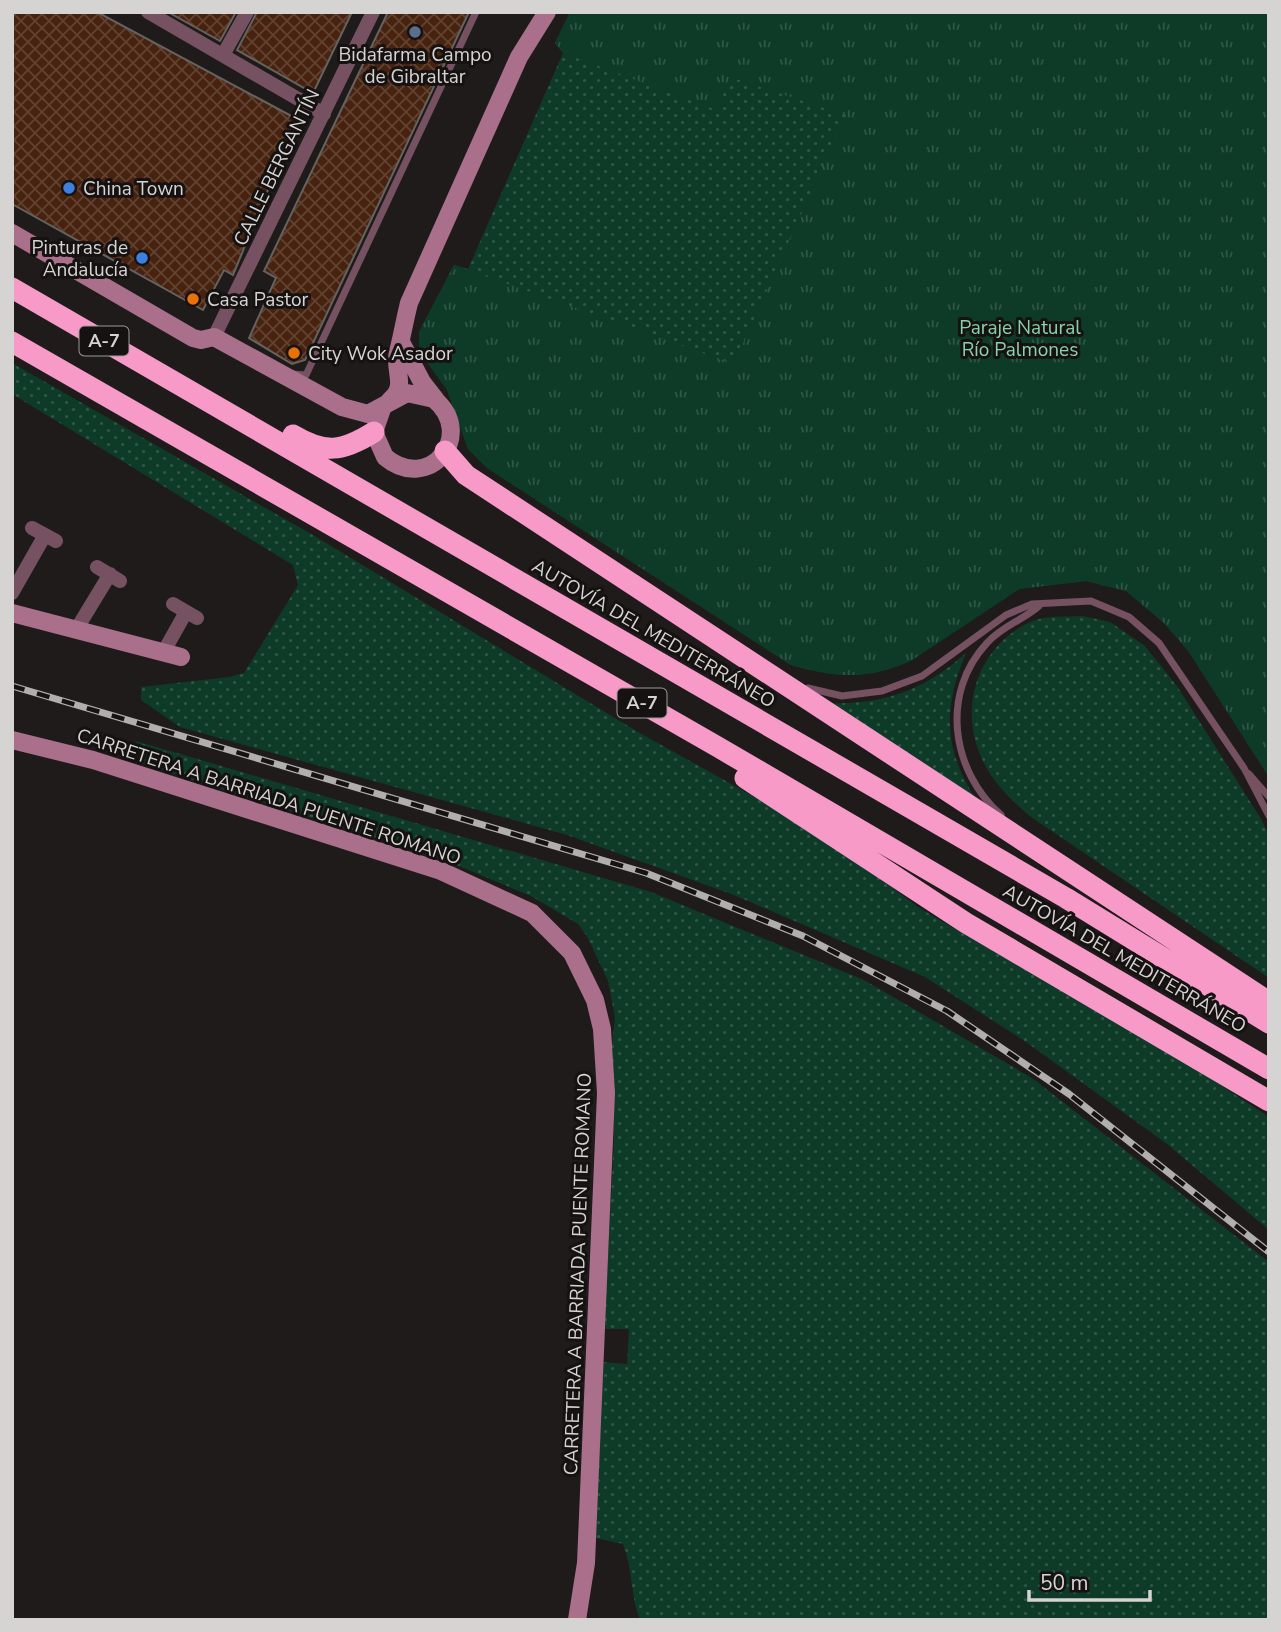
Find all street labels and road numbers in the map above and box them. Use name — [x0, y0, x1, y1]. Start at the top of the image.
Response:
street label: CALLE BERGANTÍN — [228, 85, 326, 250]
road number: A-7 — [80, 326, 128, 356]
street label: AUTOVÍA DEL MEDITERRÁNEO — [527, 553, 780, 714]
road number: A-7 — [618, 688, 666, 718]
street label: CARRETERA A BARRIADA PUENTE ROMANO — [73, 722, 464, 872]
street label: AUTOVÍA DEL MEDITERRÁNEO — [998, 878, 1251, 1039]
street label: CARRETERA A BARRIADA PUENTE ROMANO — [558, 1072, 598, 1476]

